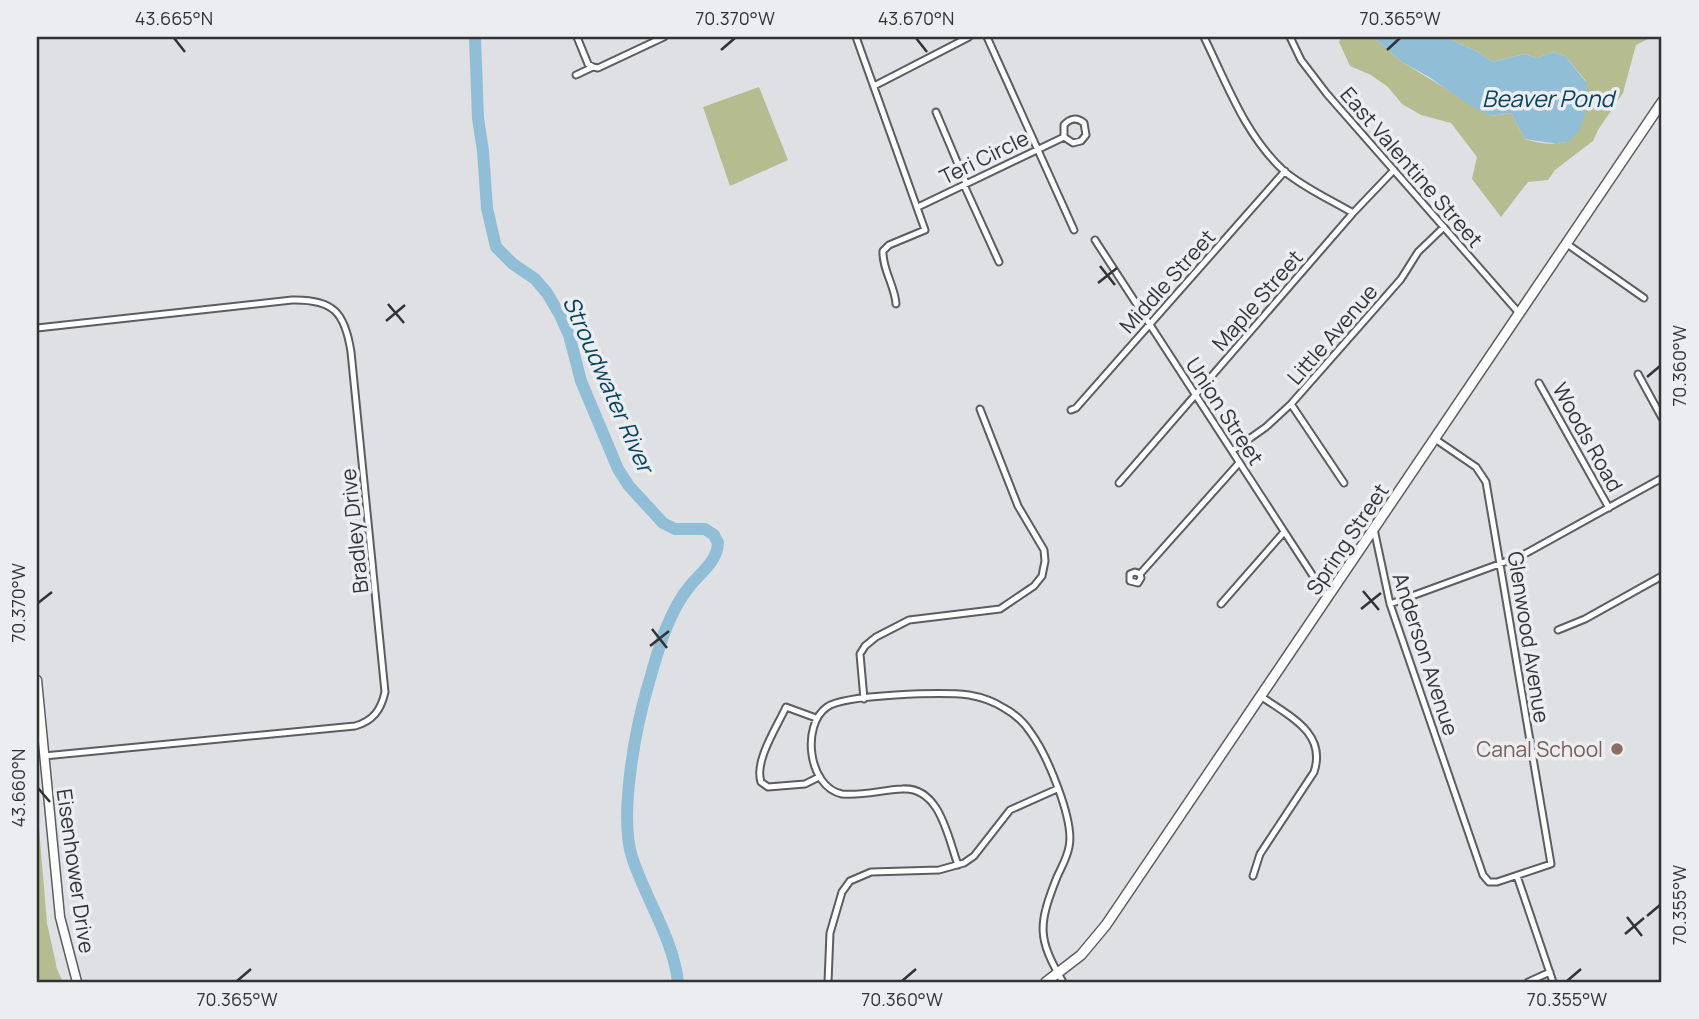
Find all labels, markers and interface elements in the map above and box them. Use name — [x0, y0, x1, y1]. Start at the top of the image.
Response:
text: 43.665°N — [135, 6, 213, 30]
text: 70.370°W — [695, 6, 775, 30]
text: 43.670°N — [878, 6, 954, 30]
text: 70.365°W — [1359, 6, 1441, 30]
street label: East Valentine Street — [1335, 81, 1489, 253]
water label: Beaver Pond — [1482, 82, 1617, 114]
street label: Teri Circle — [935, 123, 1033, 191]
street label: Middle Street — [1113, 223, 1221, 339]
street label: Maple Street — [1205, 244, 1309, 356]
street label: Little Avenue — [1281, 278, 1383, 390]
water label: Stroudwater River — [556, 291, 663, 480]
text: 70.360°W — [1667, 325, 1691, 407]
street label: Union Street — [1180, 352, 1270, 470]
street label: Woods Road — [1547, 377, 1629, 497]
street label: Bradley Drive — [334, 467, 374, 595]
street label: Spring Street — [1299, 478, 1395, 600]
street label: Glenwood Avenue — [1502, 549, 1556, 725]
text: 70.370°W — [6, 563, 30, 643]
street label: Anderson Avenue — [1386, 569, 1466, 739]
place label: Canal School — [1476, 735, 1603, 763]
marker: Canal School — [1609, 741, 1625, 757]
text: 43.660°N — [6, 749, 30, 827]
street label: Eisenhower Drive — [51, 787, 101, 955]
text: 70.355°W — [1667, 865, 1691, 945]
text: 70.365°W — [196, 987, 278, 1011]
text: 70.360°W — [861, 987, 943, 1011]
text: 70.355°W — [1527, 987, 1607, 1011]

